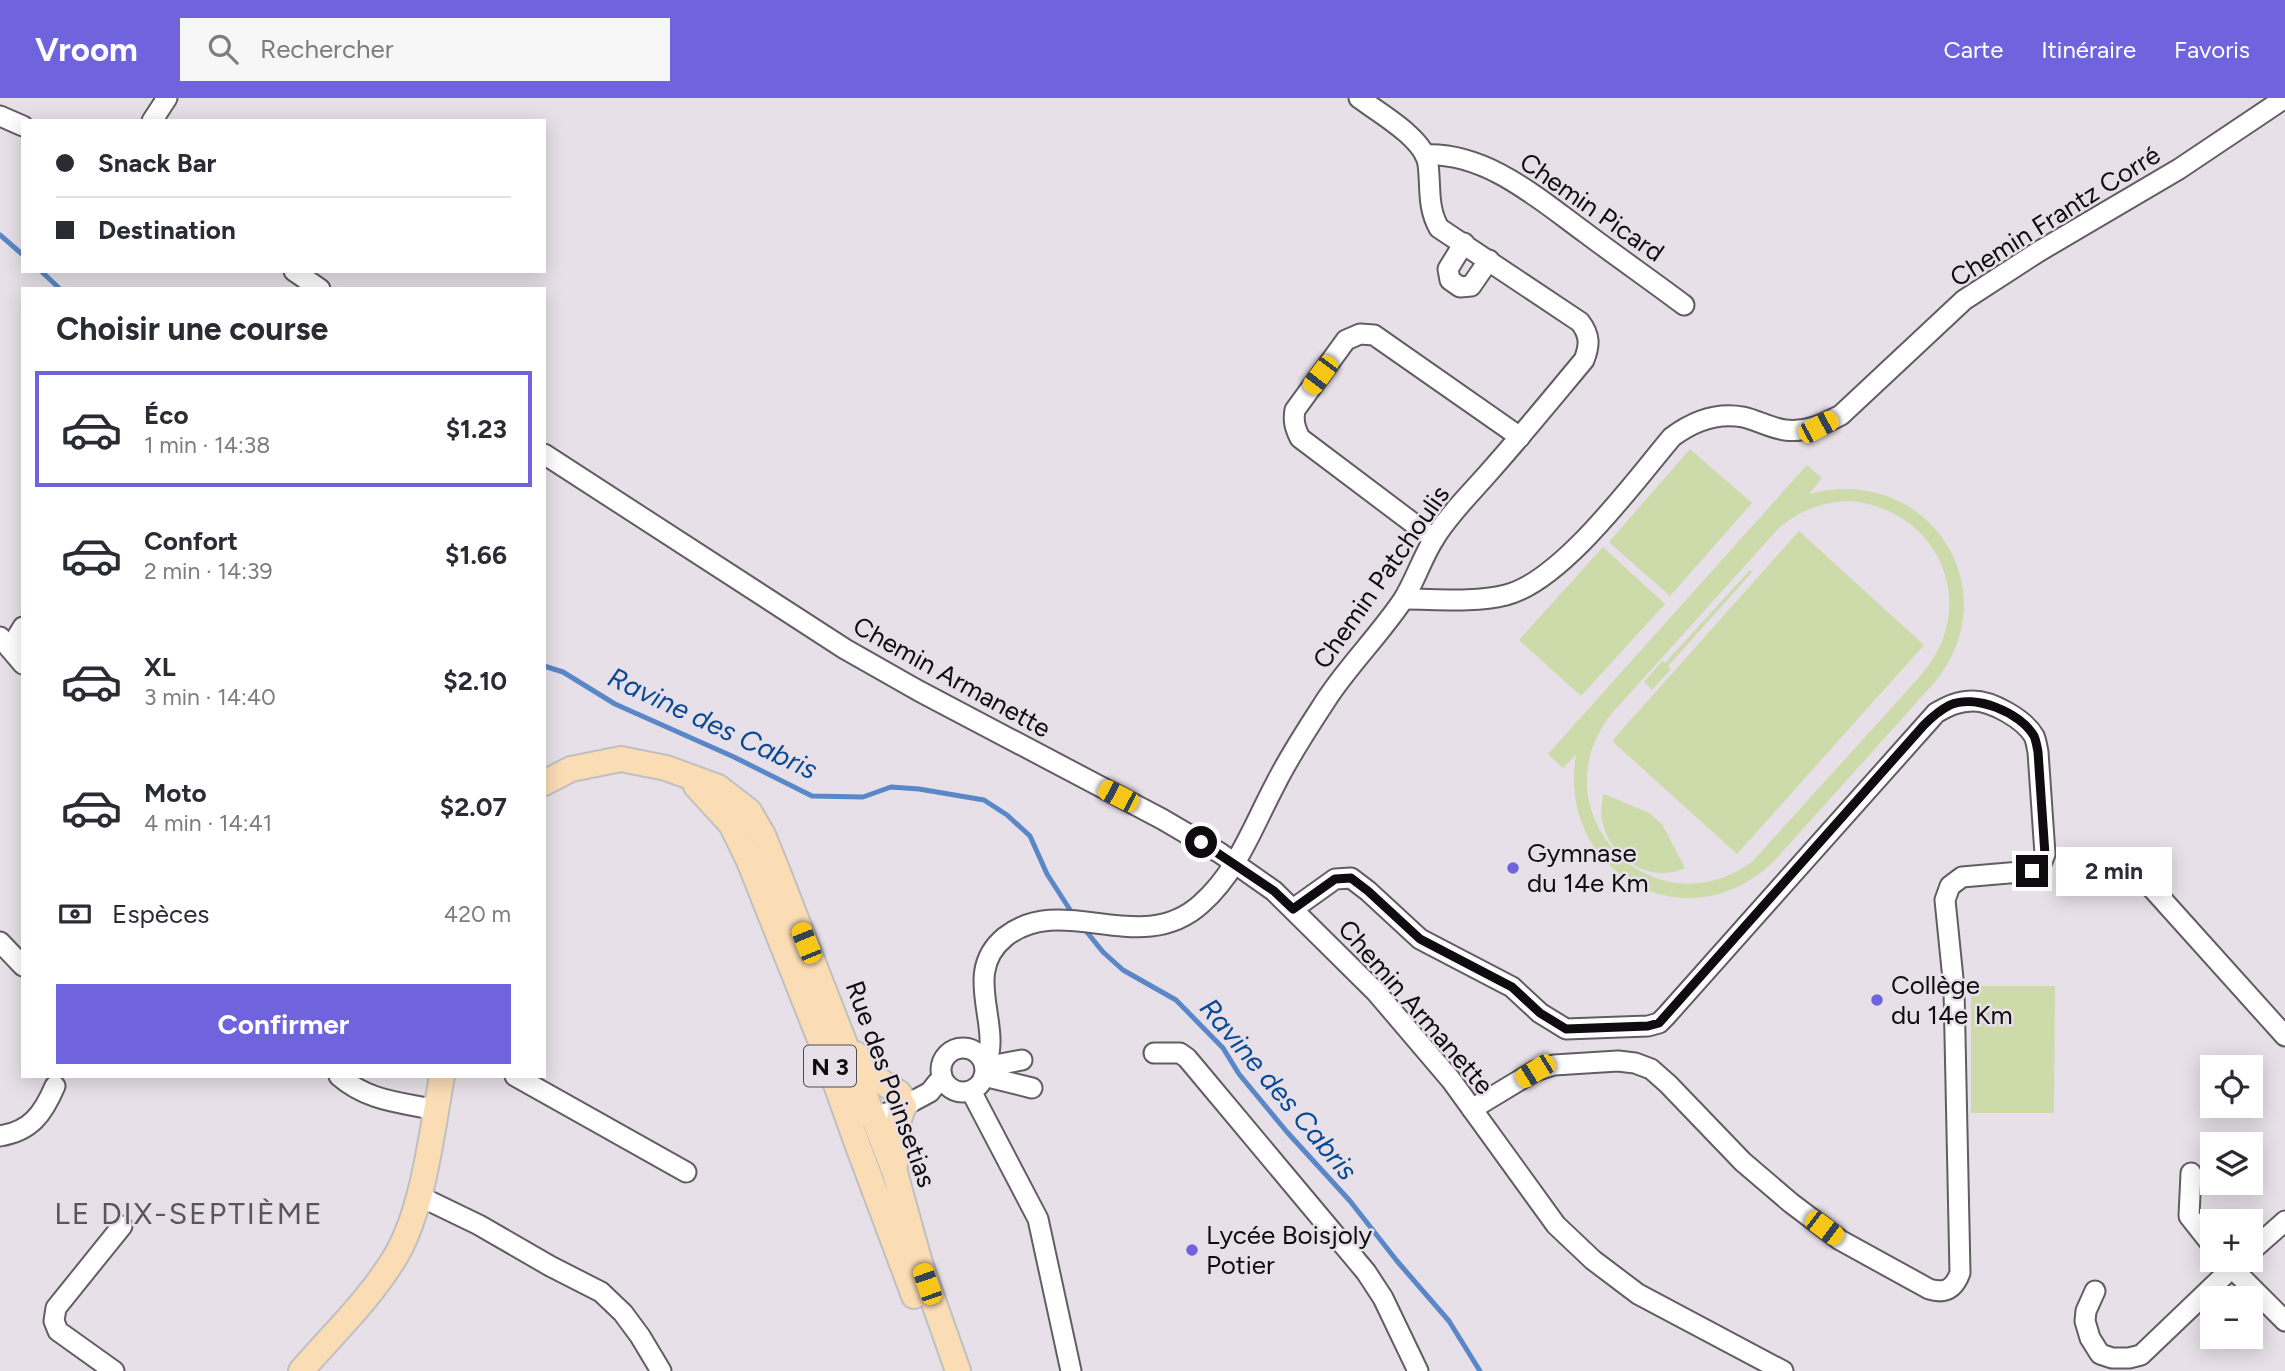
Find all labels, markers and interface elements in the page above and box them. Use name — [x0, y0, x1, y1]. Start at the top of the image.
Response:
search box — [180, 18, 670, 81]
text: Vroom — [35, 30, 138, 69]
icon: search — [204, 30, 242, 68]
text: Rechercher — [260, 33, 393, 65]
text: Carte — [1943, 35, 2003, 64]
text: Itinéraire — [2041, 35, 2136, 64]
text: Favoris — [2174, 35, 2250, 64]
street label: Chemin Frantz Corré — [1944, 138, 2166, 294]
street label: Chemin Picard — [1514, 145, 1670, 269]
text: Snack Bar — [98, 147, 216, 179]
text: Destination — [98, 214, 236, 246]
text: Choisir une course — [56, 310, 328, 348]
car — [1299, 352, 1342, 398]
icon: car — [60, 398, 123, 461]
text: Éco — [144, 399, 189, 431]
car — [1795, 408, 1842, 446]
text: $1.23 — [446, 413, 507, 445]
text: 1 min · 14:38 — [144, 431, 270, 459]
street label: Chemin Patchoulis — [1306, 479, 1456, 675]
icon: car — [60, 524, 123, 587]
text: Confort — [144, 525, 238, 557]
text: $1.66 — [445, 539, 507, 571]
text: 2 min · 14:39 — [144, 557, 273, 585]
street label: Chemin Armanette — [848, 609, 1056, 745]
icon: car — [60, 650, 123, 713]
text: XL — [144, 651, 176, 683]
water label: Ravine des Cabris — [603, 660, 823, 786]
text: $2.10 — [443, 665, 507, 697]
text: 3 min · 14:40 — [144, 683, 276, 711]
icon: car — [60, 776, 123, 839]
text: Moto — [144, 777, 207, 809]
car — [1095, 777, 1142, 815]
text: $2.07 — [440, 791, 507, 823]
text: 4 min · 14:41 — [144, 809, 272, 837]
route start — [1185, 826, 1217, 858]
place label: Gymnase du 14e Km — [1527, 837, 1649, 899]
callout: 2 min — [2056, 846, 2172, 896]
route end — [2016, 855, 2048, 887]
text: 2 min — [2085, 857, 2143, 885]
marker: Gymnase du 14e Km — [1505, 860, 1521, 876]
icon: cash — [56, 895, 94, 933]
text: Espèces — [112, 898, 209, 930]
text: 420 m — [444, 900, 511, 928]
street label: Chemin Armanette — [1331, 913, 1501, 1101]
car — [789, 920, 824, 966]
place label: Collège du 14e Km — [1891, 969, 2013, 1031]
street label: Rue des Poinsetias — [839, 976, 943, 1192]
button: Confirmer — [56, 984, 511, 1064]
water label: Ravine des Cabris — [1193, 991, 1365, 1187]
marker: Collège du 14e Km — [1869, 992, 1885, 1008]
road number: N 3 — [804, 1046, 856, 1086]
car — [1512, 1051, 1559, 1091]
map controls — [2200, 1055, 2263, 1349]
button: locate — [2200, 1055, 2263, 1118]
button: layers — [2200, 1132, 2263, 1195]
district label: LE DIX-SEPTIÈME — [54, 1195, 324, 1232]
car — [1801, 1207, 1848, 1249]
button: + — [2200, 1209, 2263, 1272]
place label: Lycée Boisjoly Potier — [1206, 1219, 1373, 1281]
marker: Lycée Boisjoly Potier — [1184, 1242, 1200, 1258]
car — [911, 1261, 944, 1307]
button: − — [2200, 1286, 2263, 1349]

